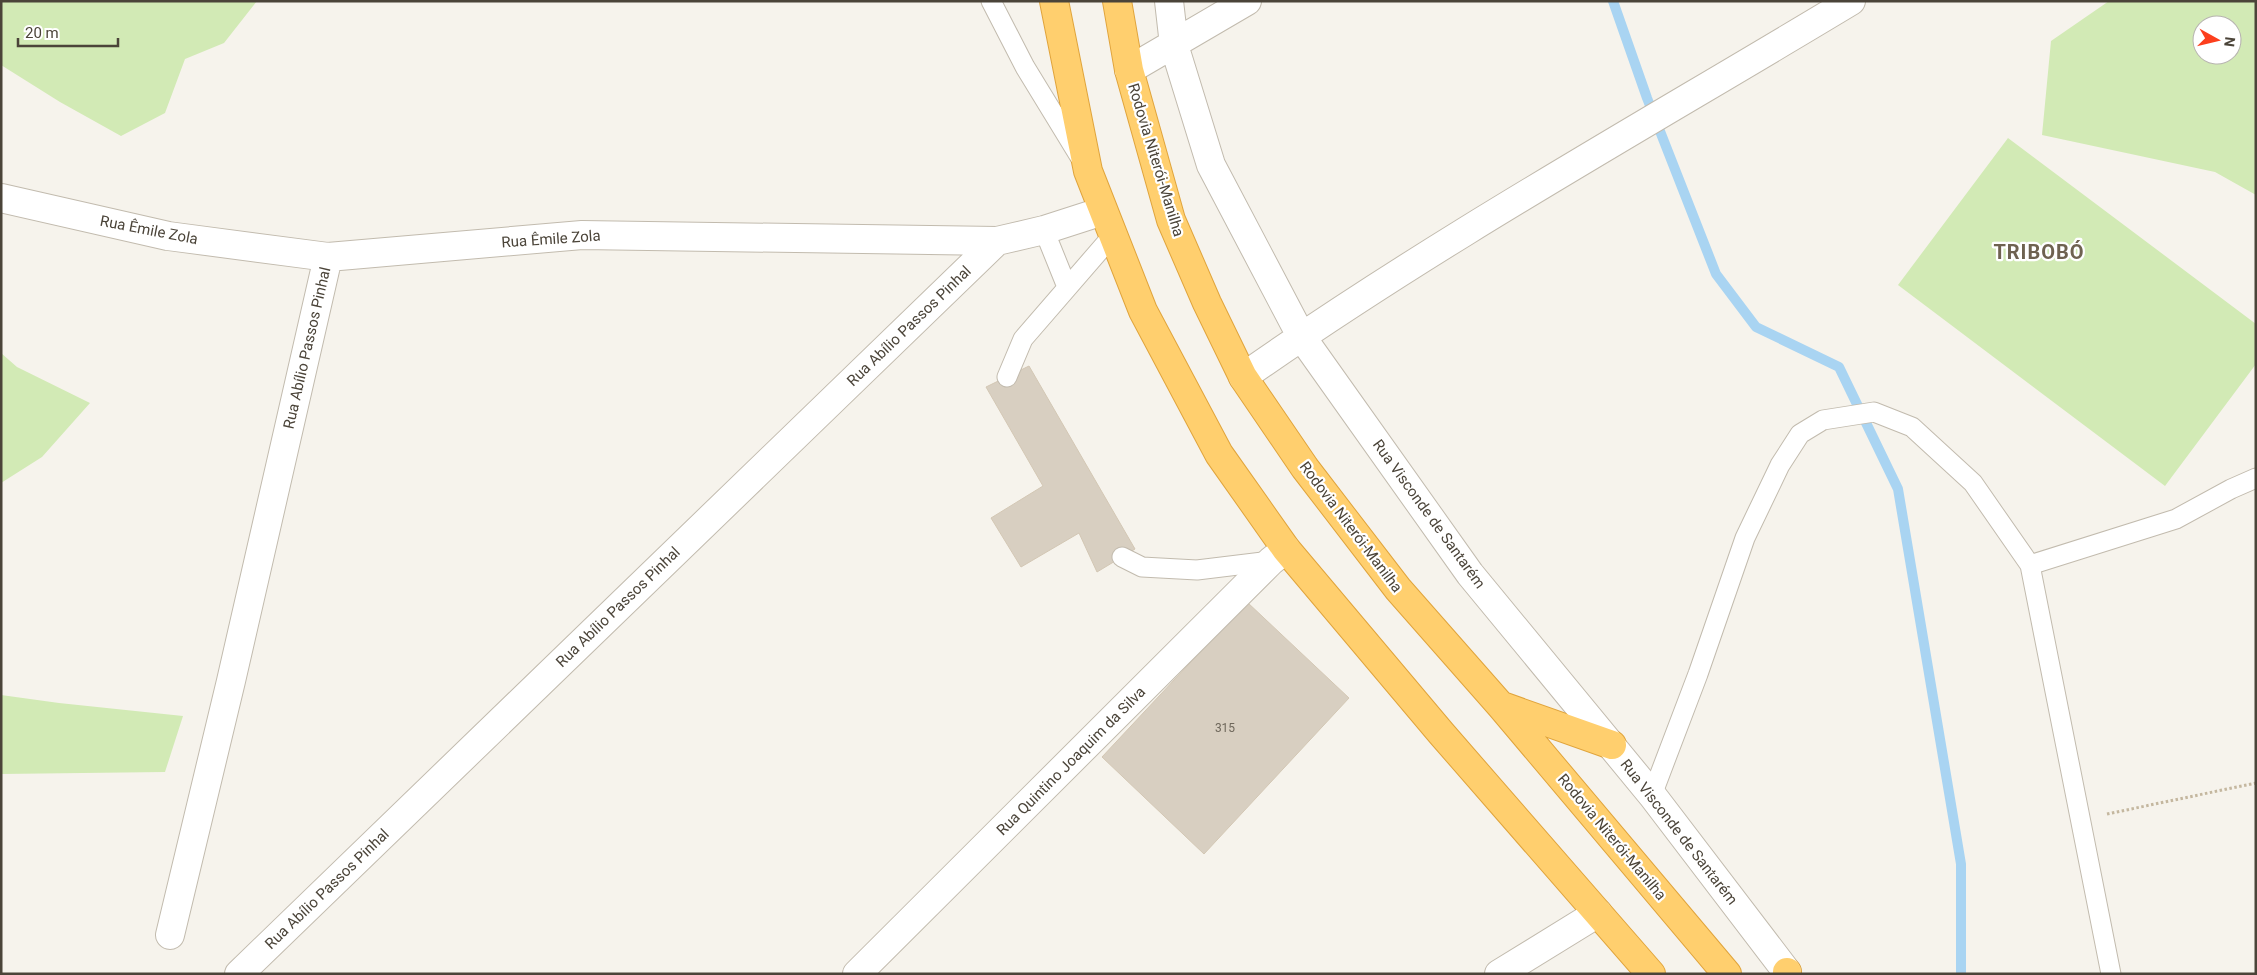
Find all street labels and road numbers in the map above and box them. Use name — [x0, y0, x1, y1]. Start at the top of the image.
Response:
street label: Rodovia Niterói-Manilha — [1124, 81, 1188, 239]
street label: Rua Êmile Zola — [99, 212, 199, 248]
street label: Rua Êmile Zola — [501, 227, 601, 251]
street label: Rua Abílio Passos Pinhal — [843, 262, 975, 390]
street label: Rua Abílio Passos Pinhal — [280, 265, 334, 431]
street label: Rua Visconde de Santarém — [1369, 436, 1489, 592]
street label: Rodovia Niterói-Manilha — [1296, 458, 1406, 596]
street label: Rua Abílio Passos Pinhal — [552, 543, 684, 671]
street label: Rua Quintino Joaquim da Silva — [993, 683, 1149, 839]
street label: Rua Visconde de Santarém — [1617, 756, 1741, 908]
street label: Rodovia Niterói-Manilha — [1554, 770, 1670, 904]
street label: Rua Abílio Passos Pinhal — [261, 825, 393, 953]

